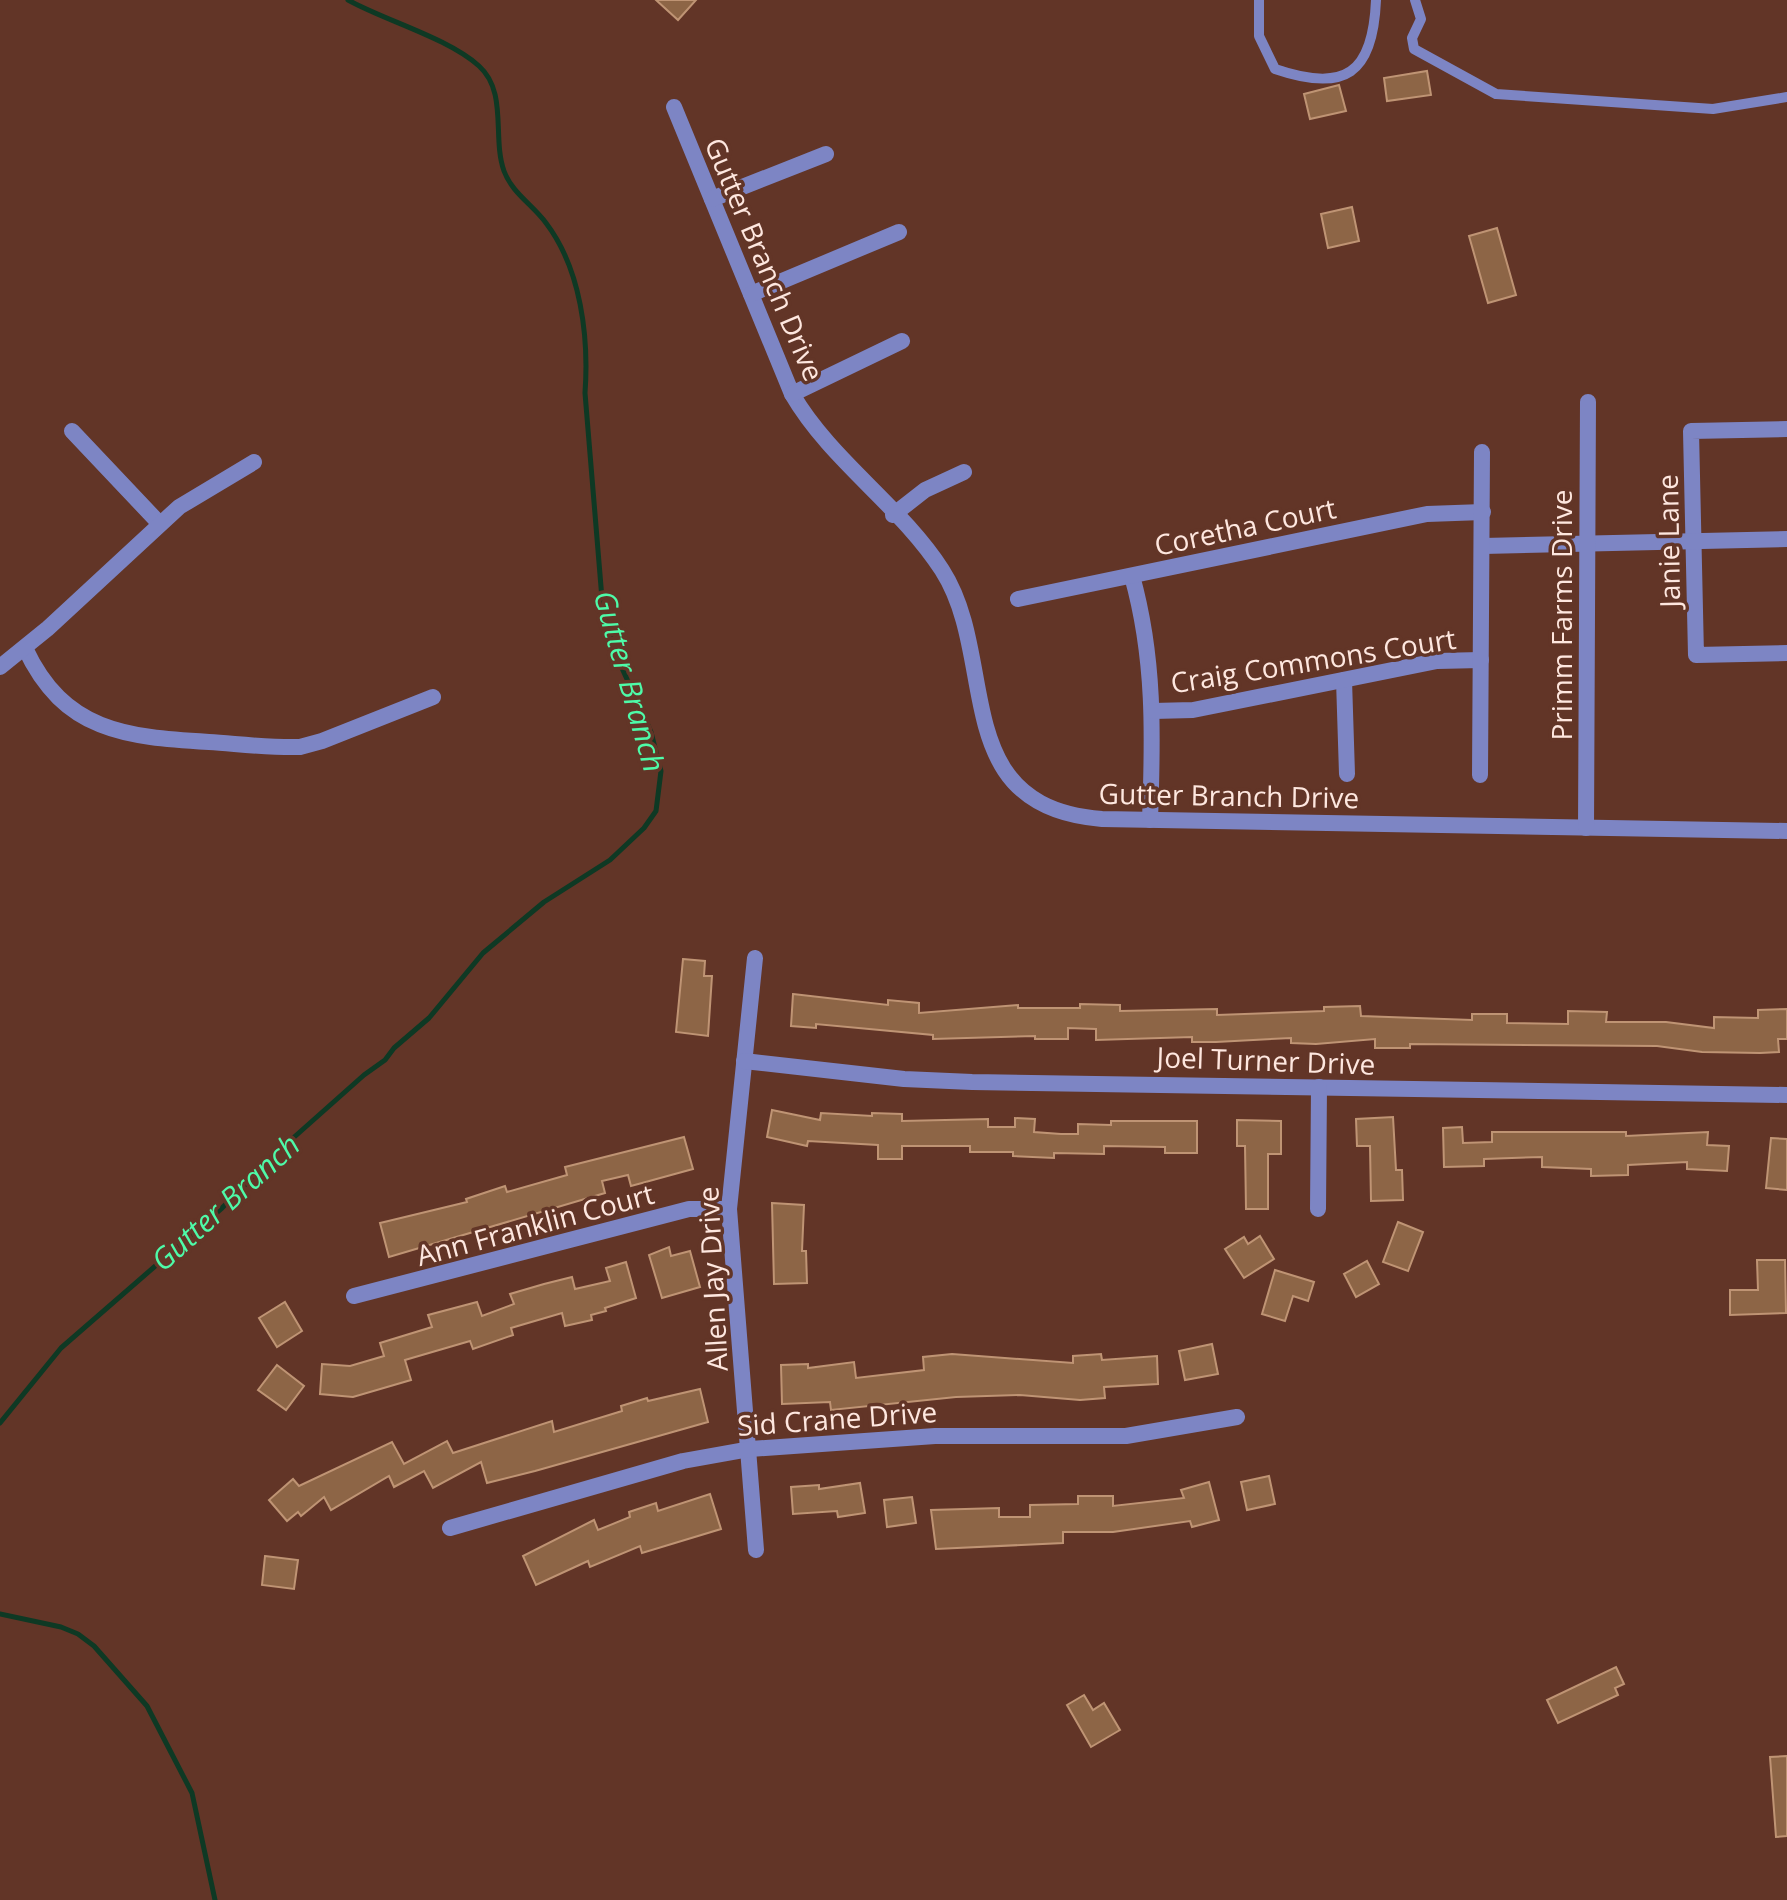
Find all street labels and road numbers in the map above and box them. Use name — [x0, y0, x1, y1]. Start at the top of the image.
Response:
street label: Gutter Branch Drive — [697, 132, 833, 386]
street label: Janie Lane — [1648, 474, 1688, 611]
street label: Coretha Court — [1151, 488, 1339, 564]
street label: Primm Farms Drive — [1542, 489, 1580, 741]
street label: Craig Commons Court — [1168, 619, 1458, 701]
street label: Gutter Branch Drive — [1098, 774, 1360, 816]
street label: Joel Turner Drive — [1153, 1037, 1376, 1083]
street label: Ann Franklin Court — [412, 1174, 658, 1274]
street label: Allen Jay Drive — [688, 1186, 736, 1372]
street label: Sid Crane Drive — [736, 1392, 938, 1444]

